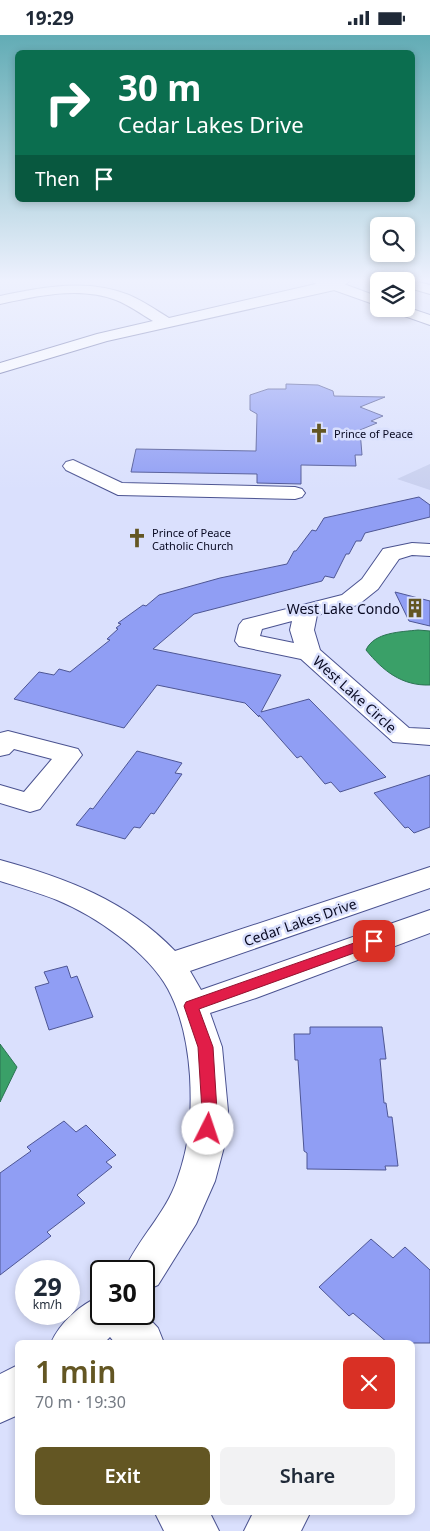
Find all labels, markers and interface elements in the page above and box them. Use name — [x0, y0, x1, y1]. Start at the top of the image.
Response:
text: 19:29 — [25, 5, 74, 31]
text: 30 m — [118, 64, 201, 111]
icon: right — [35, 70, 100, 135]
text: Cedar Lakes Drive — [118, 109, 304, 139]
icon: arrive — [90, 165, 118, 193]
text: Then — [35, 166, 80, 192]
map controls — [370, 217, 415, 317]
button: search — [370, 217, 415, 262]
button: layers — [370, 272, 415, 317]
church icon: Prince of Peace — [308, 422, 330, 444]
place label: Prince of Peace — [334, 426, 413, 441]
place label: Prince of Peace Catholic Church — [152, 525, 233, 553]
church icon: Prince of Peace Catholic Church — [126, 527, 148, 549]
building icon: West Lake Condo — [404, 597, 426, 619]
place label: West Lake Condo — [287, 599, 400, 618]
street label: West Lake Circle — [309, 651, 401, 737]
street label: Cedar Lakes Drive — [241, 894, 359, 950]
pin — [353, 920, 395, 962]
icon: arrive — [360, 927, 388, 955]
position arrow — [181, 1102, 233, 1154]
speed limit sign: 30 — [90, 1260, 155, 1325]
text: 29 — [33, 1269, 62, 1303]
text: km/h — [33, 1296, 62, 1313]
text: 1 min — [35, 1351, 116, 1392]
button: close — [343, 1357, 395, 1409]
text: 70 m · 19:30 — [35, 1391, 126, 1413]
button: Exit — [35, 1447, 210, 1505]
button: Share — [220, 1447, 395, 1505]

